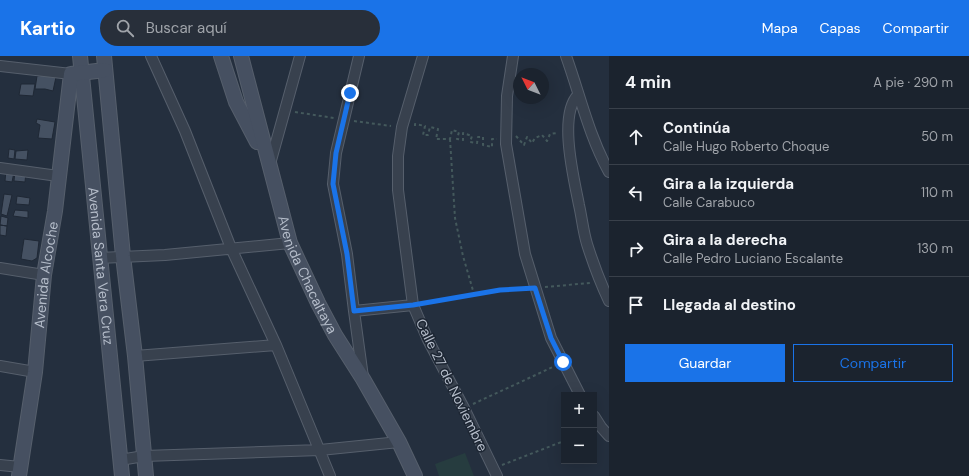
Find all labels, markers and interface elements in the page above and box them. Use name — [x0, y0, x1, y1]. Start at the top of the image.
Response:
search box — [100, 10, 380, 46]
text: Kartio — [20, 16, 76, 41]
icon: search — [114, 17, 136, 39]
text: Buscar aquí — [146, 18, 227, 38]
text: Mapa — [762, 19, 798, 37]
text: Capas — [820, 19, 861, 37]
text: Compartir — [883, 19, 949, 37]
north arrow — [513, 68, 549, 104]
text: 4 min — [625, 71, 671, 93]
text: A pie · 290 m — [873, 74, 953, 91]
route end — [341, 84, 359, 102]
text: Continúa — [663, 118, 730, 138]
icon: ahead — [625, 126, 647, 148]
text: 50 m — [921, 128, 953, 145]
text: Calle Hugo Roberto Choque — [663, 138, 829, 155]
text: Gira a la izquierda — [663, 174, 794, 194]
icon: left — [625, 182, 647, 204]
text: 110 m — [921, 184, 953, 201]
street label: Avenida Santa Vera Cruz — [84, 186, 118, 346]
text: Calle Carabuco — [663, 194, 755, 211]
street label: Avenida Chacaltaya — [274, 214, 342, 337]
street label: Avenida Alcoche — [30, 220, 62, 329]
text: Gira a la derecha — [663, 230, 787, 250]
icon: right — [625, 238, 647, 260]
text: 130 m — [917, 240, 953, 257]
text: Calle Pedro Luciano Escalante — [663, 250, 843, 267]
icon: arrive — [625, 294, 647, 316]
text: Llegada al destino — [663, 295, 796, 315]
street label: Calle 27 de Noviembre — [412, 316, 492, 454]
button: Guardar — [625, 344, 785, 382]
button: Compartir — [793, 344, 953, 382]
route start — [554, 353, 572, 371]
map controls — [561, 392, 597, 464]
button: + — [561, 392, 597, 428]
button: − — [561, 428, 597, 464]

